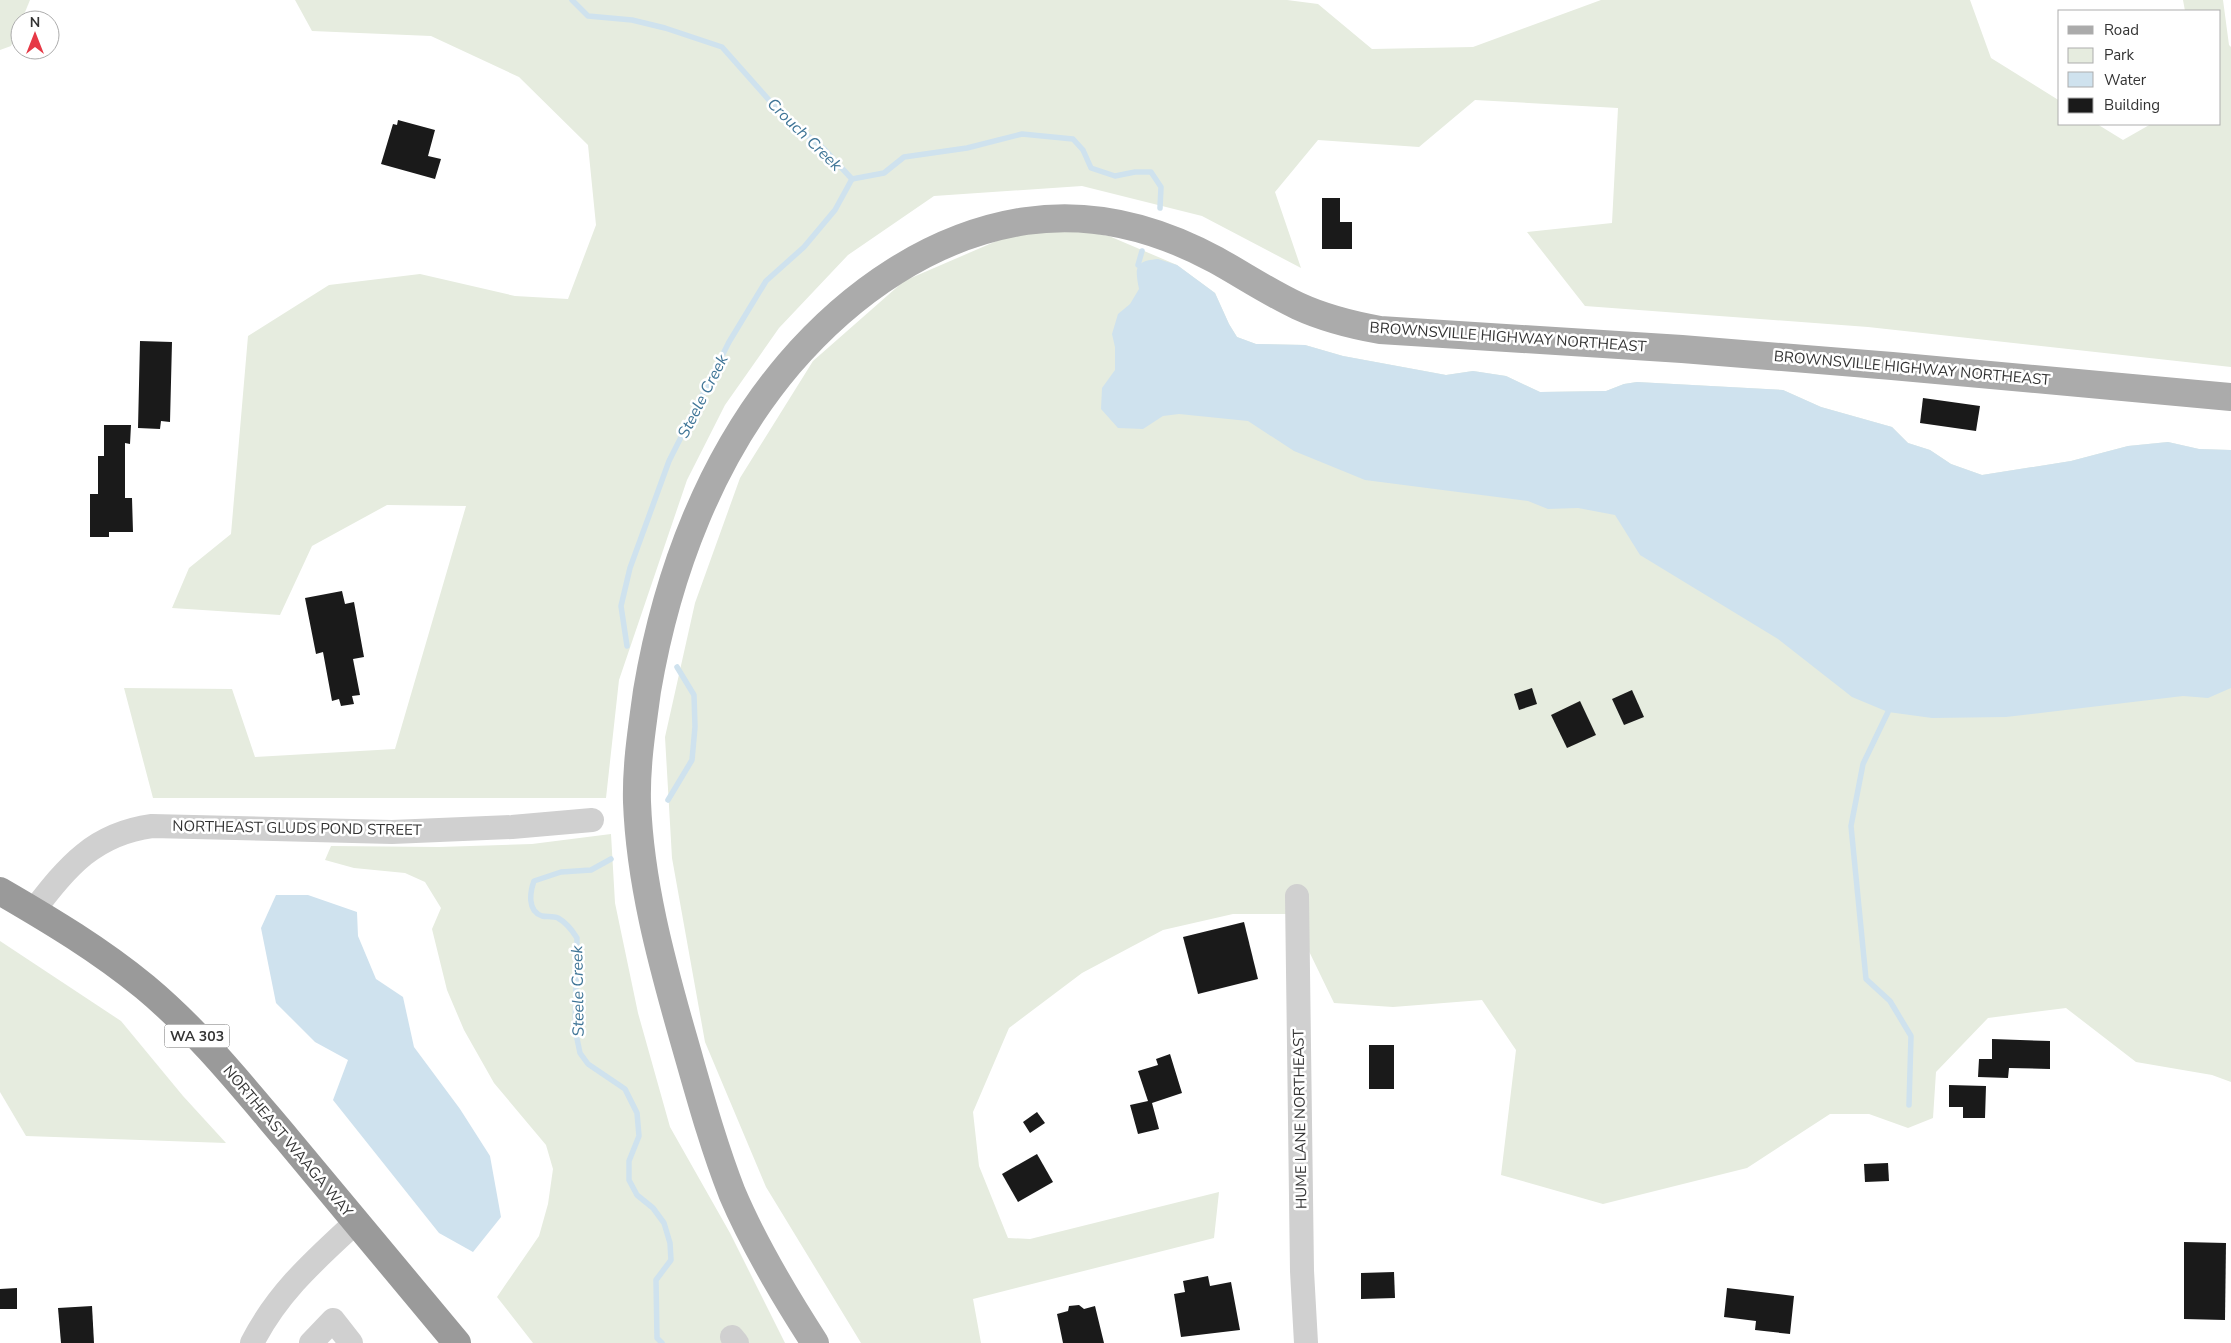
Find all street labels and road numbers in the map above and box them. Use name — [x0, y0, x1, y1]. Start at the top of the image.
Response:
street label: BROWNSVILLE HIGHWAY NORTHEAST — [1369, 317, 1647, 357]
street label: BROWNSVILLE HIGHWAY NORTHEAST — [1773, 346, 2051, 390]
street label: NORTHEAST GLUDS POND STREET — [172, 816, 422, 840]
road number: WA 303 — [164, 1024, 230, 1048]
street label: HUME LANE NORTHEAST — [1288, 1029, 1312, 1209]
street label: NORTHEAST WAAGA WAY — [219, 1061, 358, 1222]

